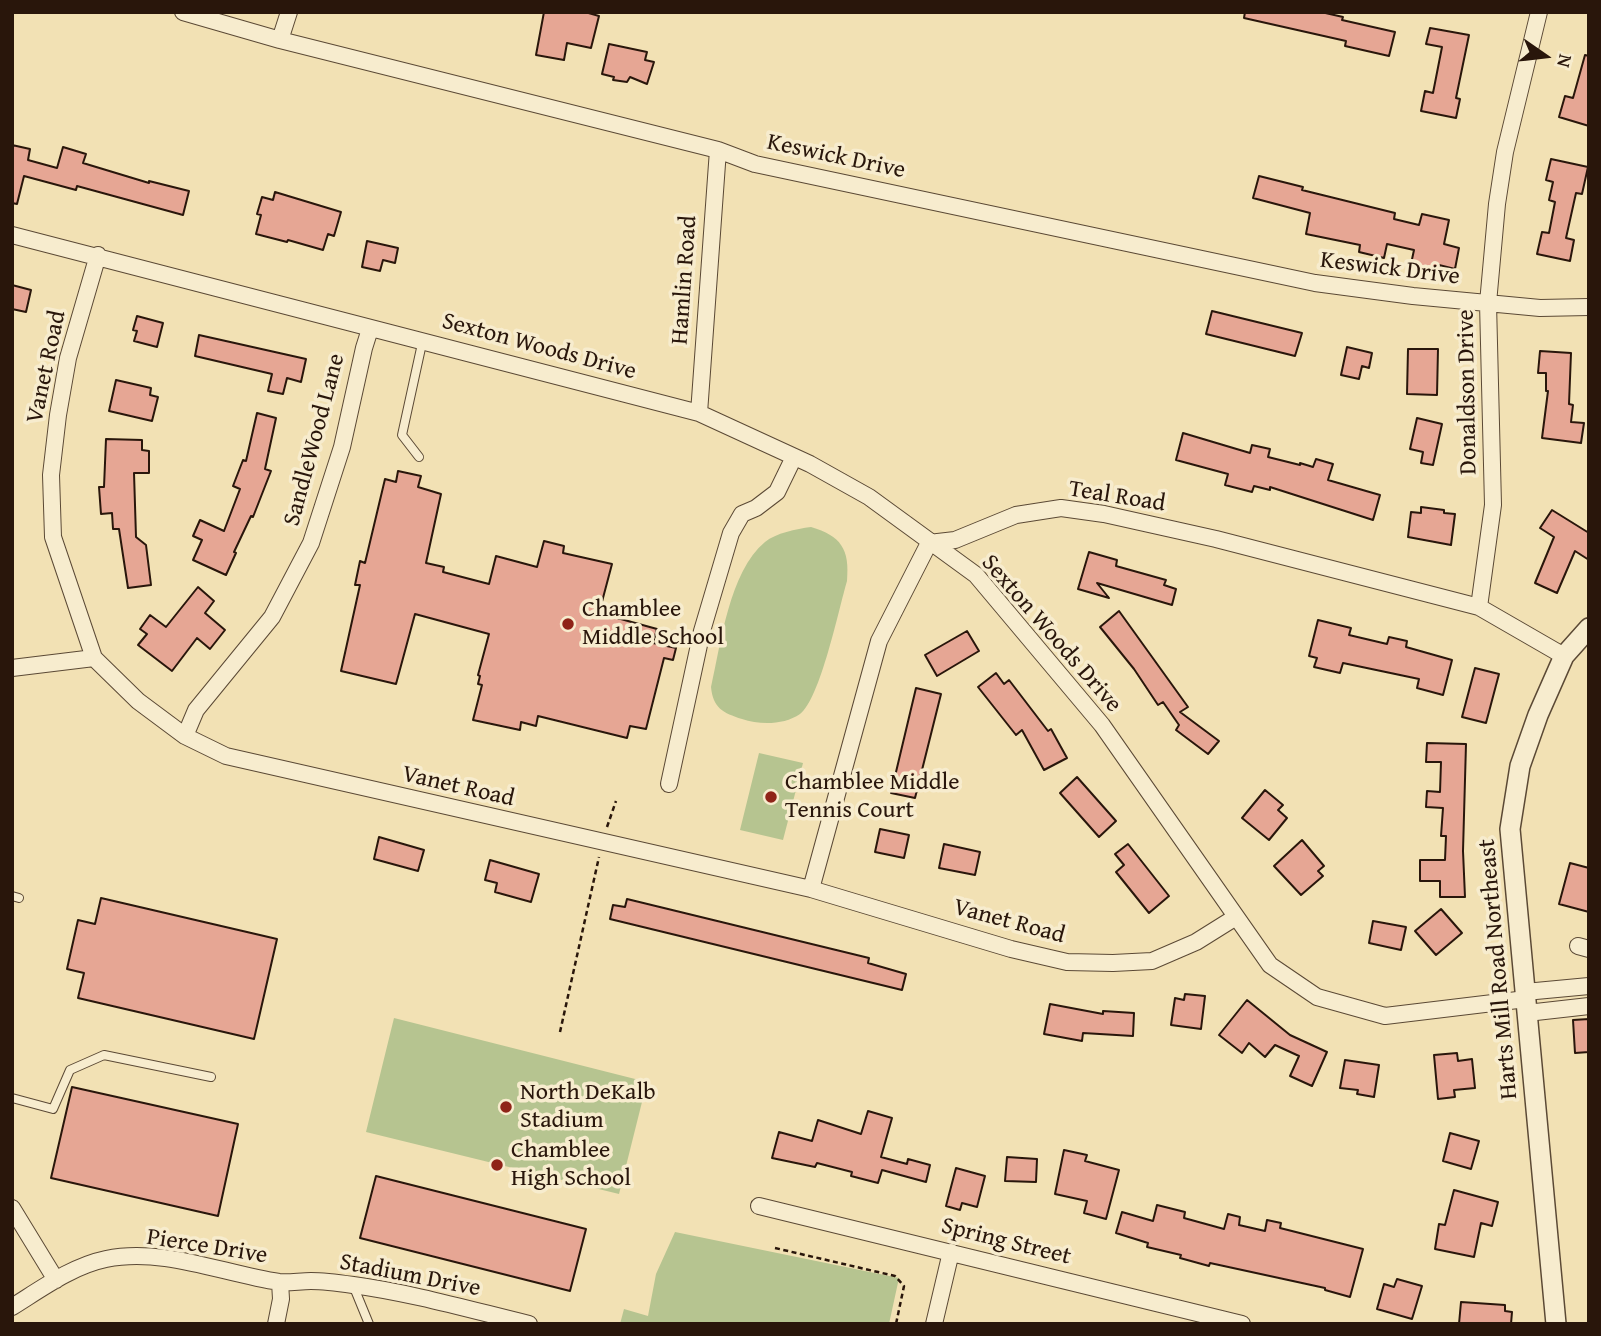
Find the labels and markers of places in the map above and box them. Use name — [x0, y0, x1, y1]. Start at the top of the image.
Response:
place label: Chamblee Middle School — [582, 596, 724, 652]
marker: Chamblee Middle School — [560, 616, 576, 632]
place label: Chamblee Middle Tennis Court — [785, 769, 959, 825]
marker: Chamblee Middle Tennis Court — [763, 789, 779, 805]
place label: North DeKalb Stadium — [520, 1079, 656, 1135]
marker: North DeKalb Stadium — [498, 1099, 514, 1115]
place label: Chamblee High School — [511, 1137, 631, 1193]
marker: Chamblee High School — [489, 1157, 505, 1173]

